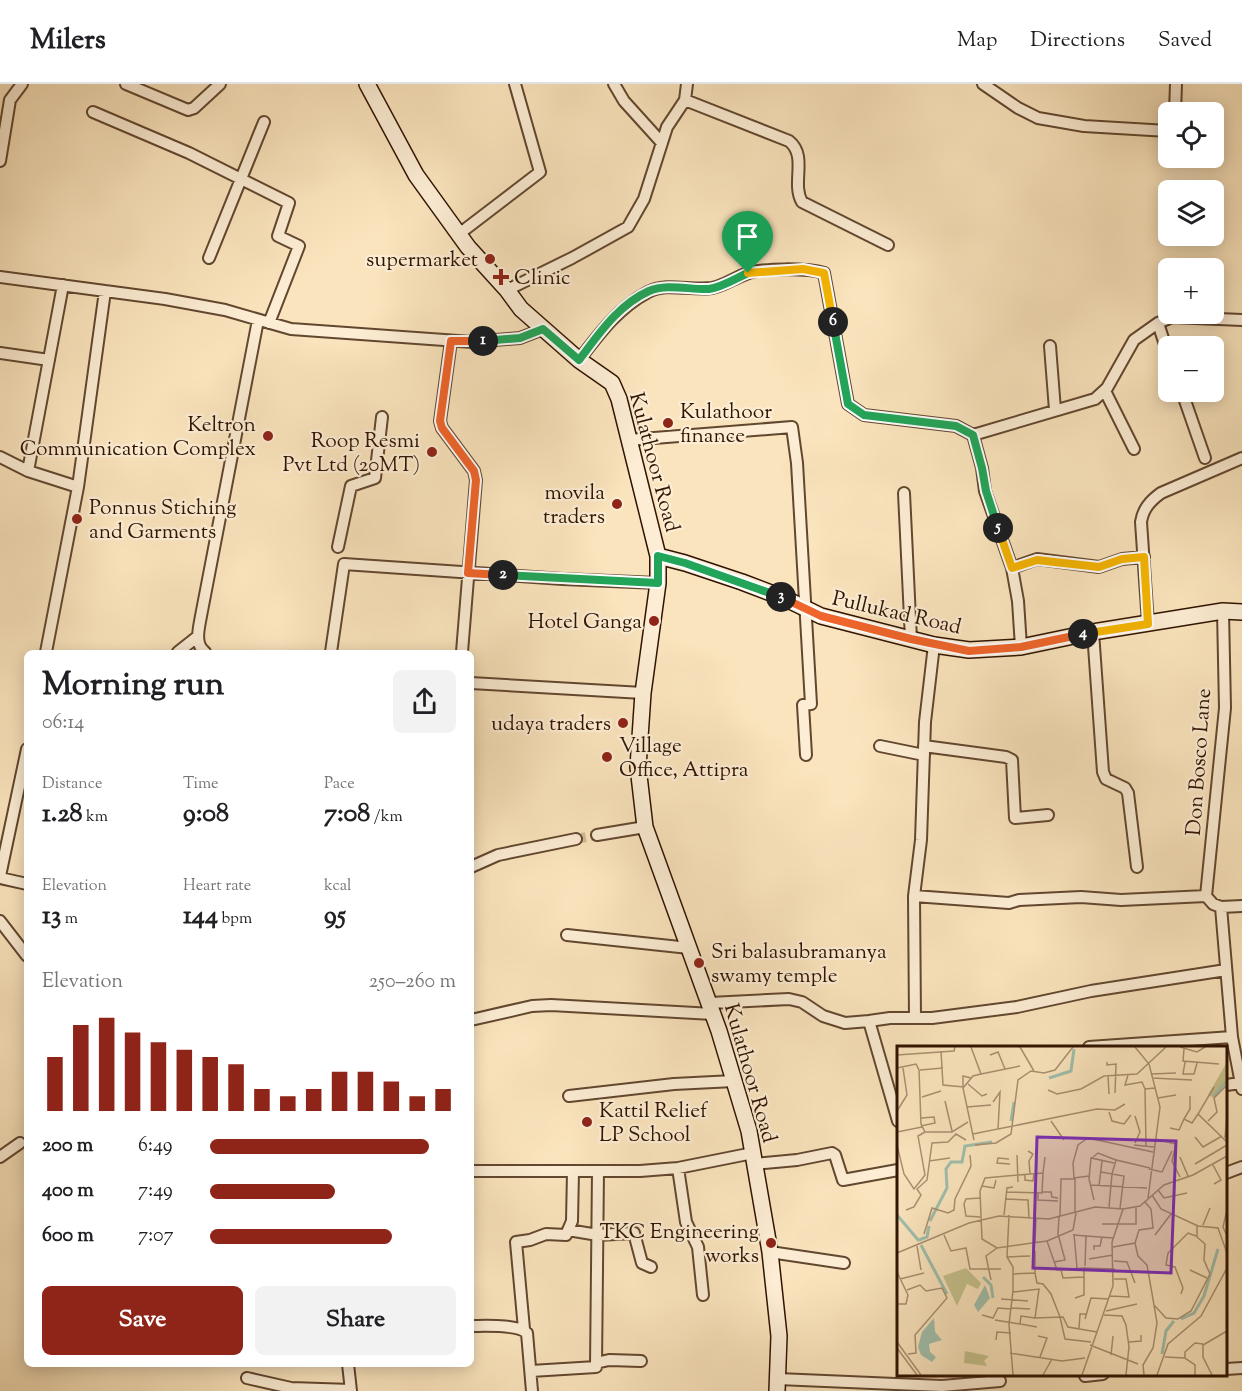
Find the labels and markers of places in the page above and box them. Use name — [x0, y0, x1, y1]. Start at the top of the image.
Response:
pin — [722, 211, 773, 273]
place label: supermarket — [366, 246, 478, 276]
marker: supermarket — [483, 252, 497, 266]
place label: Clinic — [514, 264, 571, 294]
marker: Clinic — [492, 268, 510, 286]
pin: 6 — [818, 307, 848, 337]
pin: 1 — [468, 326, 498, 356]
place label: Kulathoor finance — [680, 398, 772, 452]
place label: Keltron Communication Complex — [20, 411, 256, 465]
marker: Kulathoor finance — [661, 416, 675, 430]
place label: Roop Resmi Pvt Ltd (20MT) — [282, 427, 420, 481]
marker: Keltron Communication Complex — [261, 429, 275, 443]
marker: Roop Resmi Pvt Ltd (20MT) — [425, 445, 439, 459]
place label: movila traders — [543, 479, 605, 533]
place label: Ponnus Stiching and Garments — [89, 494, 237, 548]
marker: movila traders — [610, 497, 624, 511]
marker: Ponnus Stiching and Garments — [70, 512, 84, 526]
pin: 5 — [983, 513, 1013, 543]
pin: 2 — [488, 560, 518, 590]
pin: 3 — [766, 582, 796, 612]
place label: Hotel Ganga — [528, 608, 642, 638]
marker: Hotel Ganga — [647, 614, 661, 628]
pin: 4 — [1068, 619, 1098, 649]
place label: udaya traders — [491, 710, 611, 740]
marker: udaya traders — [616, 716, 630, 730]
place label: Village Office, Attipra — [619, 732, 749, 786]
marker: Village Office, Attipra — [600, 750, 614, 764]
place label: Sri balasubramanya swamy temple — [711, 938, 887, 992]
marker: Sri balasubramanya swamy temple — [692, 956, 706, 970]
place label: Kattil Relief LP School — [599, 1097, 709, 1151]
marker: Kattil Relief LP School — [580, 1115, 594, 1129]
place label: TKC Engineering works — [599, 1218, 759, 1272]
marker: TKC Engineering works — [764, 1236, 778, 1250]

